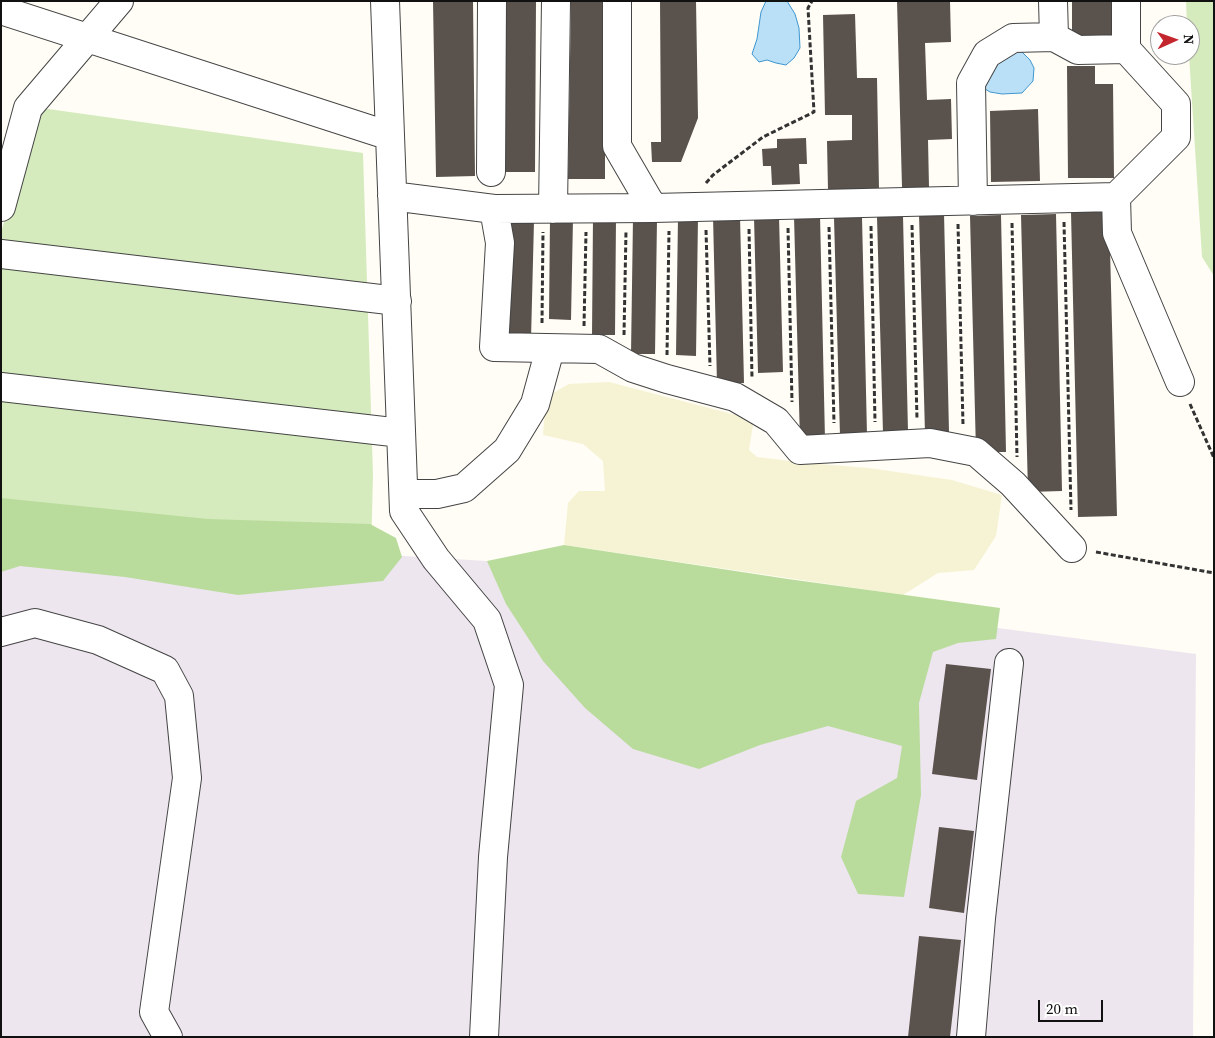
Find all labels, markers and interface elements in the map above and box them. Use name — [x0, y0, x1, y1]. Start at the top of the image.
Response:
north arrow — [1150, 15, 1200, 65]
text: N — [1179, 34, 1199, 45]
scale bar — [1040, 990, 1105, 1022]
text: 20 m — [1046, 998, 1078, 1019]

